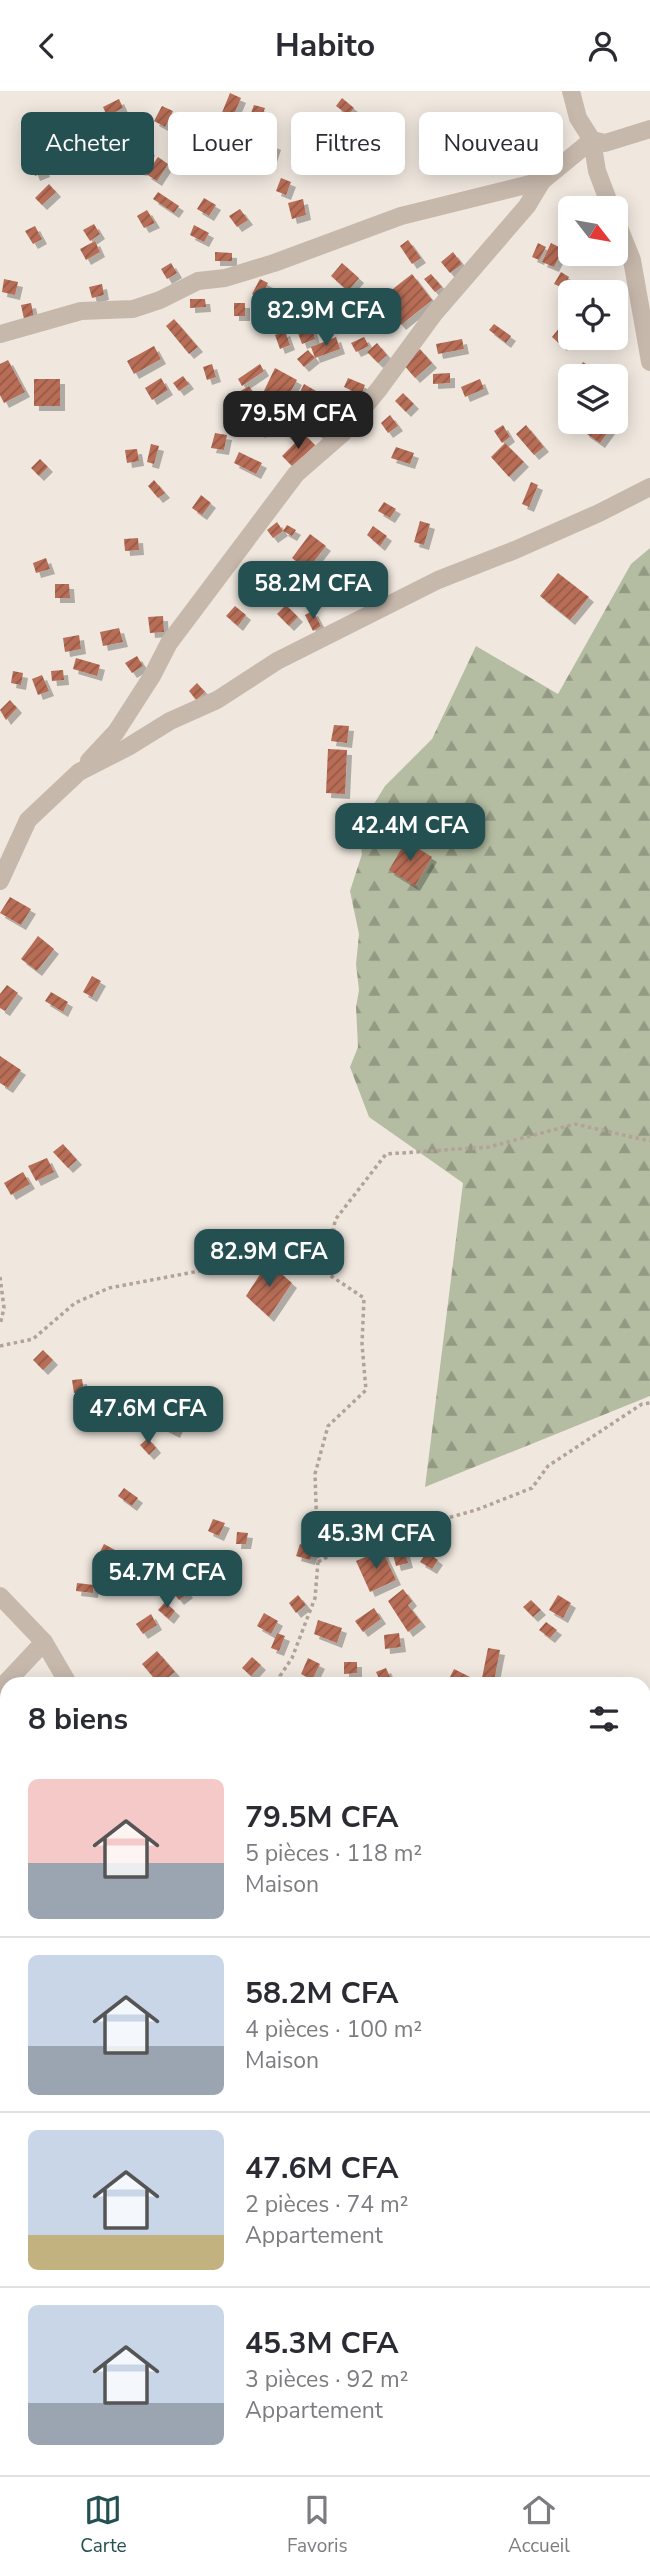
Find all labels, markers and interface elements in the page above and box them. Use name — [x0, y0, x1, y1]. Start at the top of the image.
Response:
text: Habito — [275, 24, 375, 67]
icon: back — [28, 27, 66, 65]
icon: person — [584, 27, 622, 65]
chip: Acheter — [21, 112, 154, 175]
chip: Louer — [168, 112, 277, 175]
chip: Filtres — [291, 112, 405, 175]
chip: Nouveau — [419, 112, 563, 175]
north arrow — [558, 196, 628, 266]
map controls — [558, 196, 628, 434]
button: locate — [558, 280, 628, 350]
pin: 82.9M CFA — [246, 289, 406, 348]
text: 82.9M CFA — [267, 295, 385, 326]
button: layers — [558, 364, 628, 434]
pin: 79.5M CFA — [218, 391, 378, 451]
text: 79.5M CFA — [239, 398, 357, 429]
pin: 58.2M CFA — [233, 561, 393, 621]
text: 58.2M CFA — [254, 568, 372, 599]
pin: 42.4M CFA — [330, 803, 490, 863]
text: 42.4M CFA — [351, 810, 469, 841]
pin: 82.9M CFA — [189, 1229, 349, 1289]
text: 82.9M CFA — [210, 1236, 328, 1267]
pin: 47.6M CFA — [68, 1387, 228, 1446]
text: 47.6M CFA — [89, 1393, 207, 1424]
pin: 45.3M CFA — [296, 1511, 456, 1571]
text: 45.3M CFA — [317, 1518, 435, 1549]
pin: 54.7M CFA — [87, 1551, 247, 1610]
text: 54.7M CFA — [108, 1557, 226, 1588]
text: 8 biens — [28, 1699, 128, 1740]
icon: filters — [585, 1700, 623, 1738]
text: 79.5M CFA — [245, 1797, 398, 1838]
icon: home — [84, 1807, 168, 1891]
text: 5 pièces · 118 m² — [245, 1838, 422, 1869]
text: Maison — [245, 1869, 319, 1900]
text: 58.2M CFA — [245, 1973, 398, 2014]
icon: home — [84, 1983, 168, 2067]
text: 4 pièces · 100 m² — [245, 2014, 422, 2045]
text: Maison — [245, 2045, 319, 2076]
text: 47.6M CFA — [245, 2148, 398, 2189]
icon: home — [84, 2158, 168, 2242]
text: 2 pièces · 74 m² — [245, 2189, 408, 2220]
text: Appartement — [245, 2220, 383, 2251]
text: 45.3M CFA — [245, 2323, 398, 2364]
icon: home — [84, 2333, 168, 2417]
text: 3 pièces · 92 m² — [245, 2364, 408, 2395]
text: Appartement — [245, 2395, 383, 2426]
tab: Carte — [80, 2491, 127, 2559]
tab: Favoris — [287, 2491, 348, 2559]
tab: Accueil — [508, 2491, 570, 2559]

